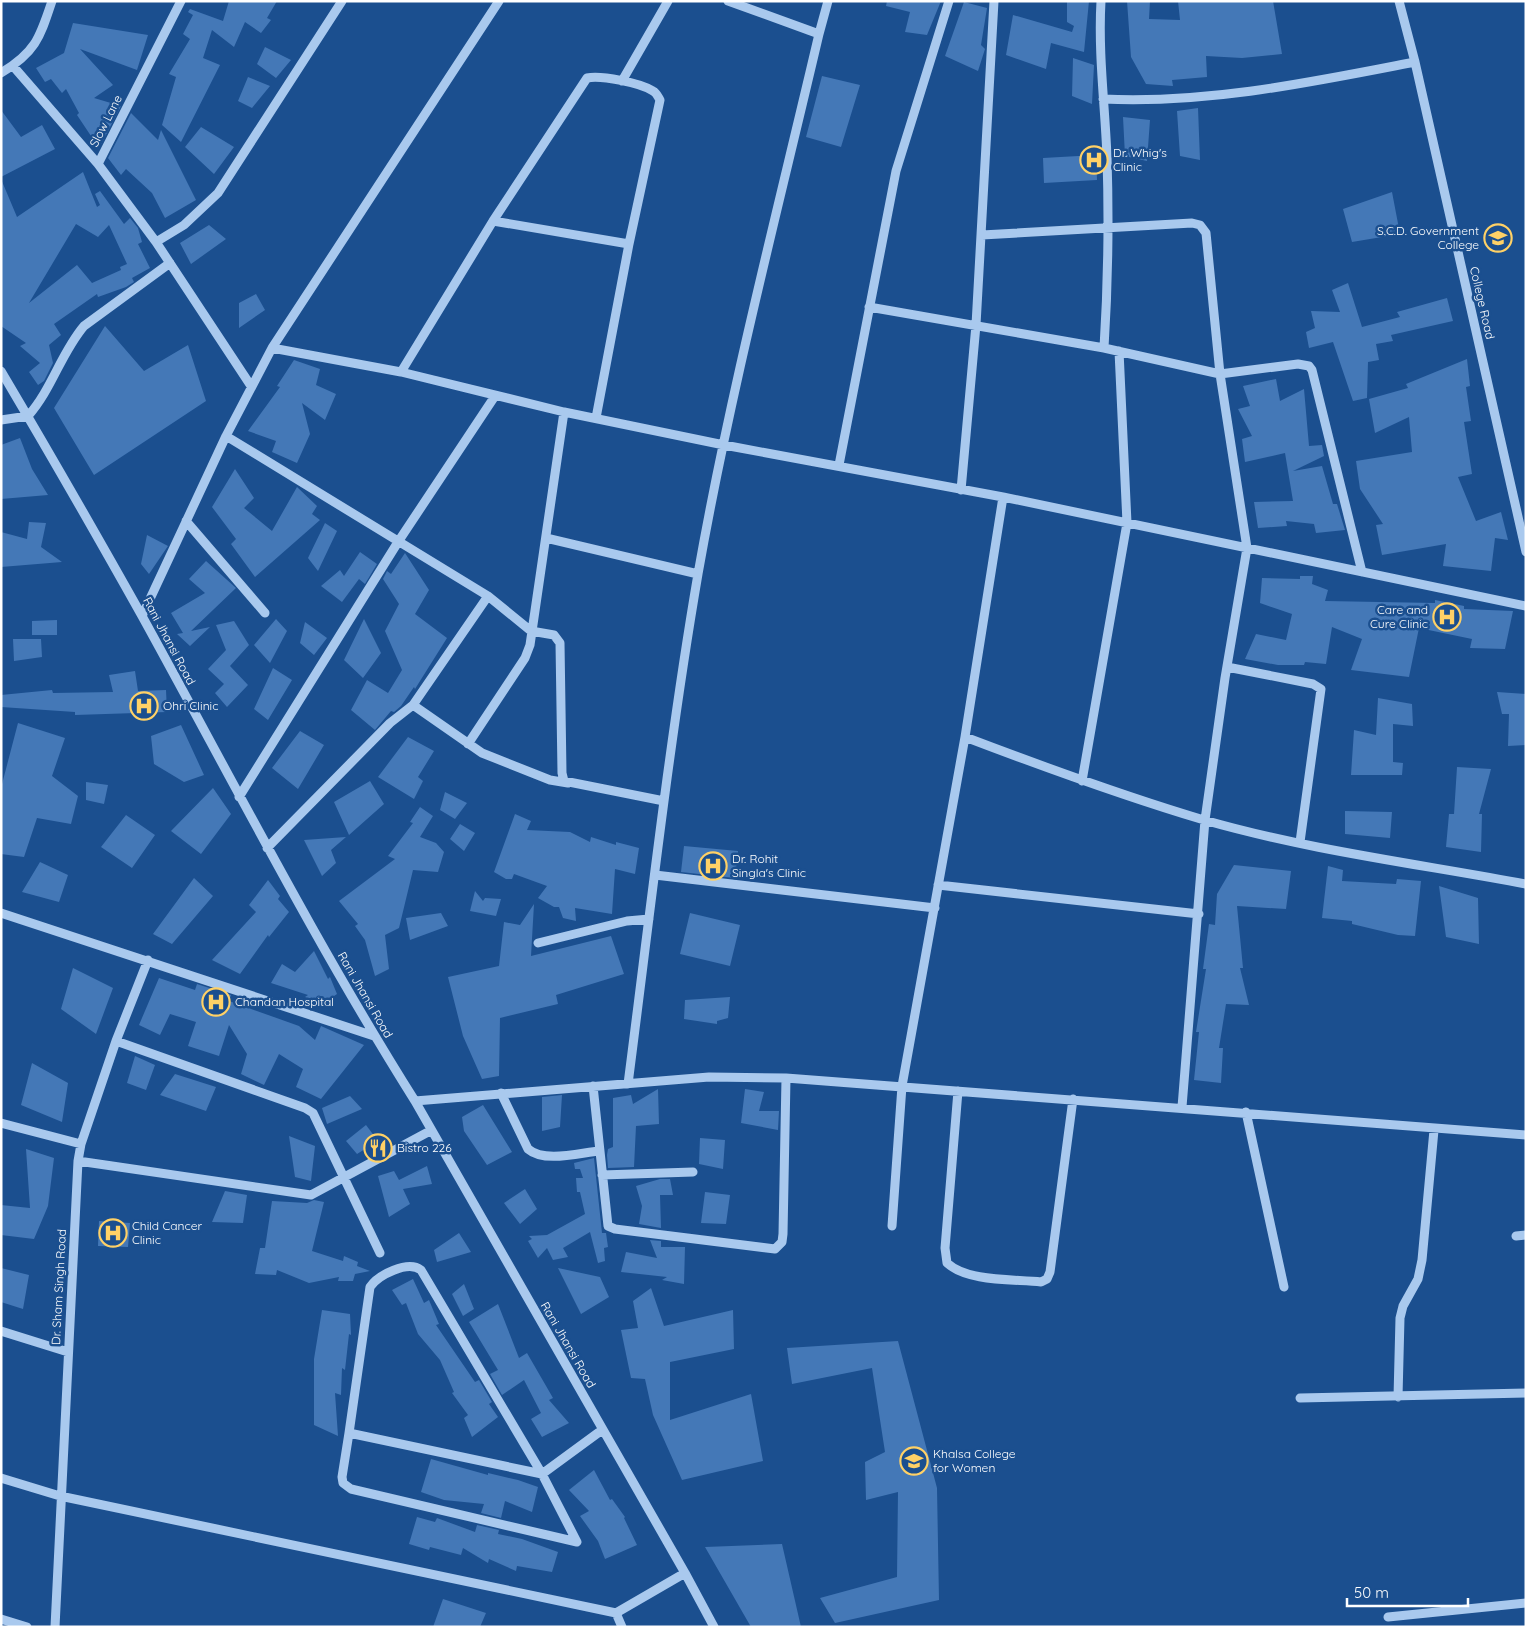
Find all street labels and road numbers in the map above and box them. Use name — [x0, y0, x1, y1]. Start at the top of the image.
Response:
street label: Slow Lane — [86, 92, 125, 149]
street label: College Road — [1467, 265, 1498, 341]
street label: Rani Jhansi Road — [140, 594, 199, 687]
street label: Rani Jhansi Road — [335, 949, 396, 1041]
street label: Dr. Sham Singh Road — [48, 1229, 69, 1345]
street label: Rani Jhansi Road — [538, 1299, 599, 1391]

